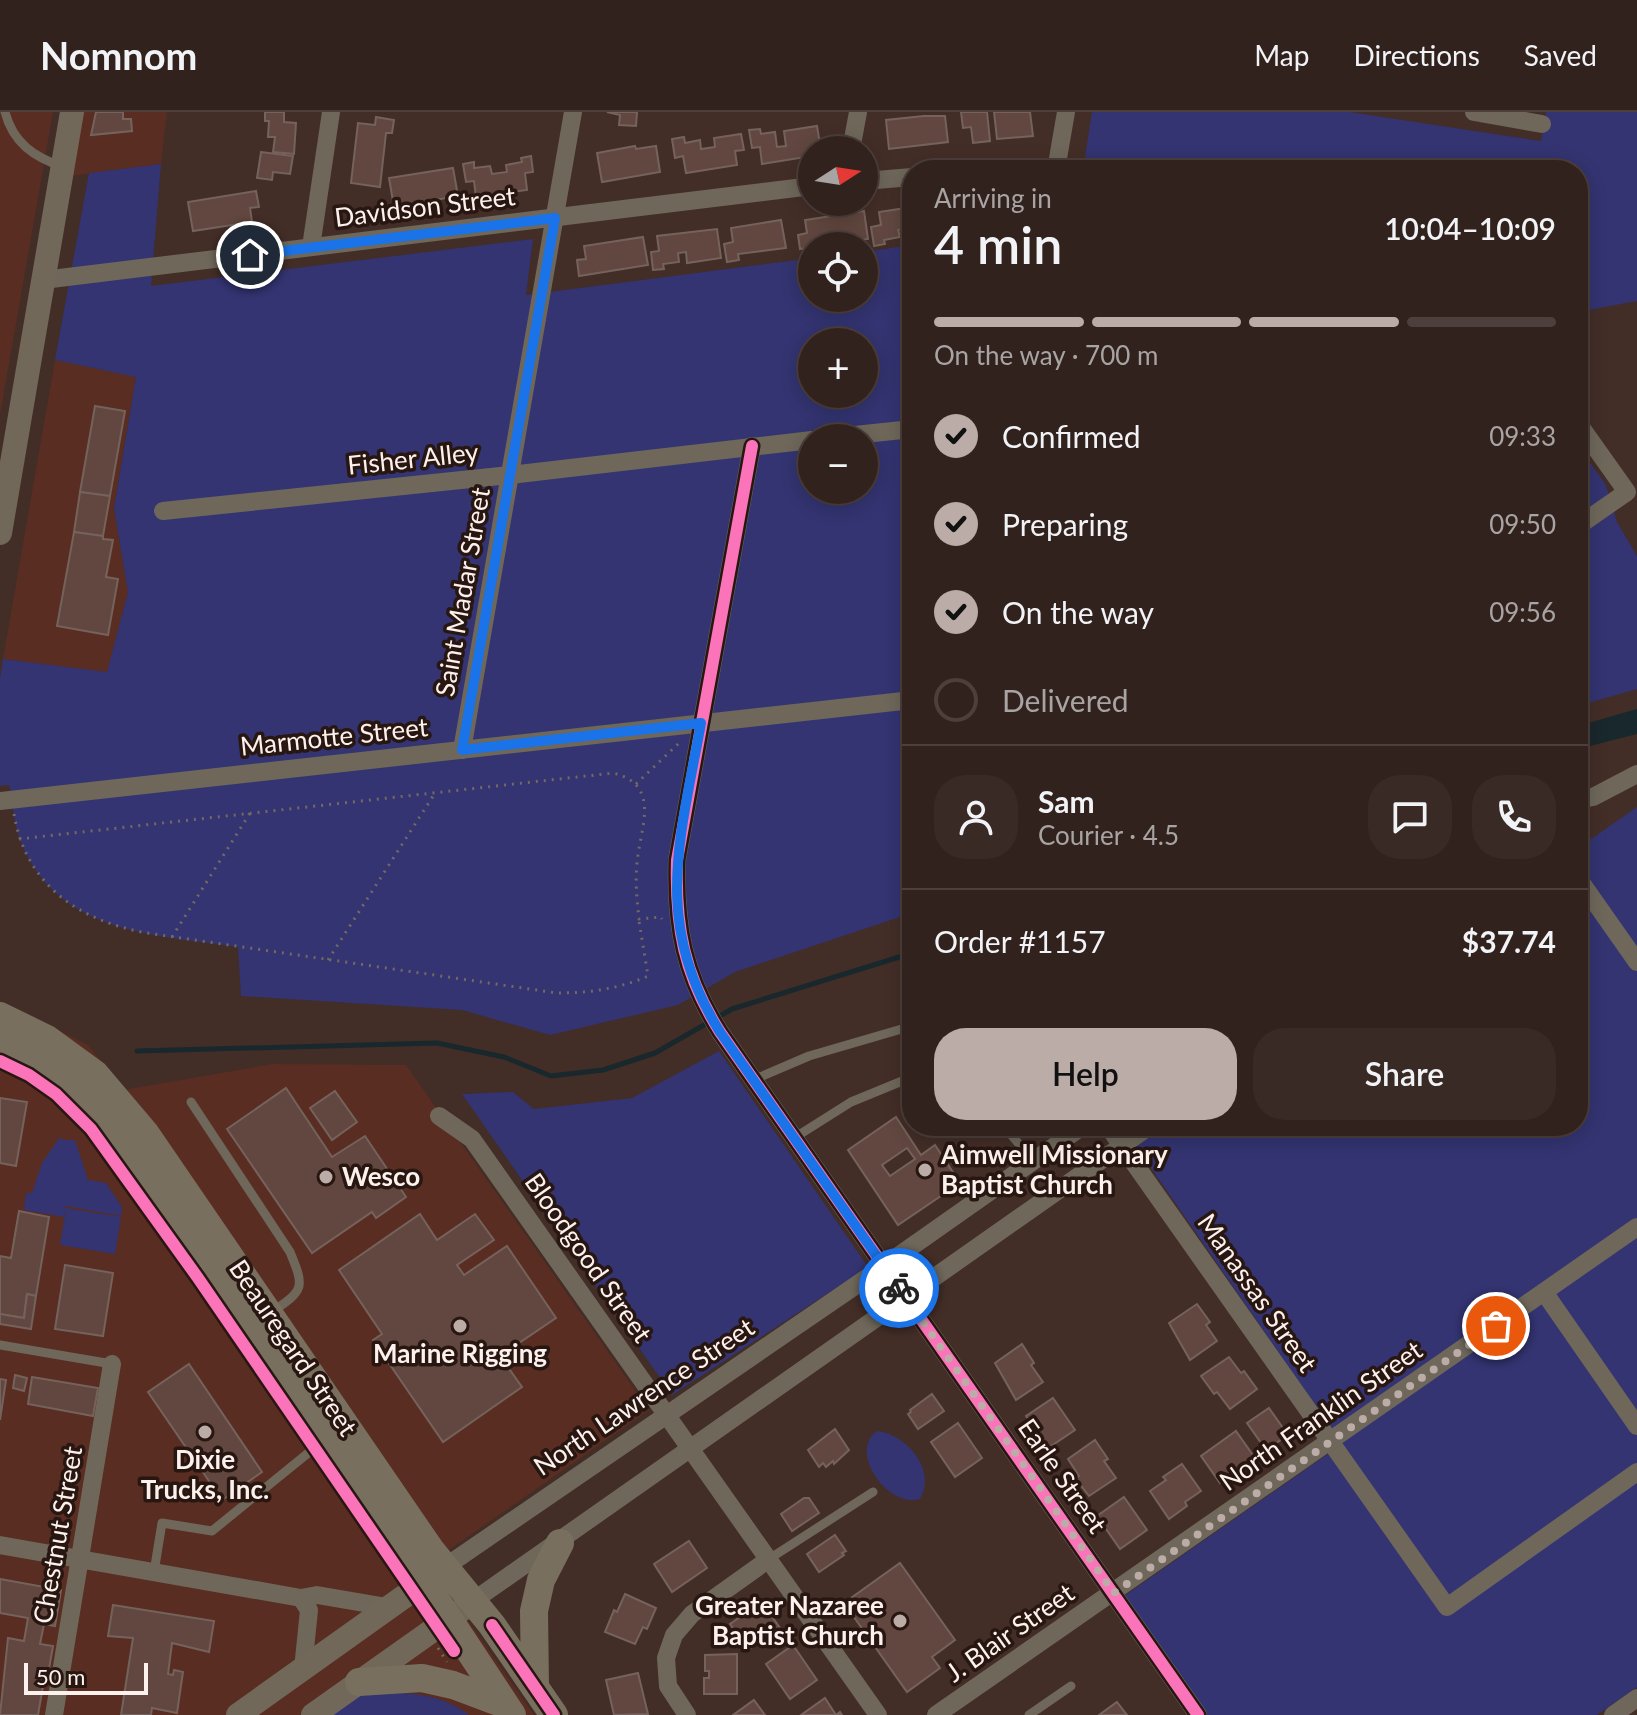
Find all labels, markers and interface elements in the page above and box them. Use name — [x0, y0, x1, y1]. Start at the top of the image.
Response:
text: Nomnom — [40, 32, 197, 78]
text: Map — [1254, 38, 1309, 72]
text: Directions — [1353, 38, 1480, 72]
text: Saved — [1524, 38, 1597, 72]
north arrow — [798, 136, 878, 216]
map controls — [798, 136, 878, 504]
street label: Davidson Street — [333, 179, 518, 233]
text: Arriving in — [934, 182, 1052, 214]
text: 10:04–10:09 — [1384, 210, 1556, 246]
text: 4 min — [934, 213, 1062, 275]
pin — [216, 221, 284, 289]
button: locate — [798, 232, 878, 312]
icon: home — [228, 233, 272, 277]
button: + — [798, 328, 878, 408]
text: On the way · 700 m — [934, 339, 1158, 371]
icon: check — [934, 414, 978, 458]
text: Confirmed — [1002, 418, 1141, 454]
text: 09:33 — [1489, 420, 1556, 452]
button: − — [798, 424, 878, 504]
street label: Fisher Alley — [346, 435, 481, 481]
street label: Saint Madar Street — [428, 484, 496, 699]
icon: check — [934, 502, 978, 546]
text: Preparing — [1002, 506, 1128, 542]
text: 09:50 — [1489, 508, 1556, 540]
icon: check — [934, 590, 978, 634]
text: On the way — [1002, 594, 1154, 630]
text: 09:56 — [1489, 596, 1556, 628]
text: Delivered — [1002, 682, 1129, 718]
street label: Marmotte Street — [238, 710, 430, 762]
button: person — [934, 775, 1018, 859]
button: chat — [1368, 775, 1452, 859]
button: phone — [1472, 775, 1556, 859]
text: Sam — [1038, 783, 1095, 819]
text: Courier · 4.5 — [1038, 819, 1179, 851]
text: Order #1157 — [934, 923, 1106, 959]
text: $37.74 — [1462, 923, 1556, 959]
button: Help — [934, 1028, 1237, 1120]
button: Share — [1253, 1028, 1556, 1120]
place label: Aimwell Missionary Baptist Church — [940, 1138, 1168, 1200]
place label: Wesco — [342, 1160, 420, 1192]
marker: Aimwell Missionary Baptist Church — [916, 1161, 934, 1179]
street label: Bloodgood Street — [519, 1167, 659, 1349]
marker: Wesco — [317, 1168, 335, 1186]
street label: Manassas Street — [1191, 1207, 1325, 1378]
courier — [859, 1248, 939, 1328]
street label: Beauregard Street — [223, 1253, 365, 1442]
icon: bike — [877, 1266, 921, 1310]
pin — [1462, 1292, 1530, 1360]
icon: bag — [1474, 1304, 1518, 1348]
street label: North Lawrence Street — [527, 1310, 760, 1482]
marker: Marine Rigging — [451, 1317, 469, 1335]
street label: North Franklin Street — [1213, 1333, 1428, 1497]
place label: Marine Rigging — [373, 1337, 547, 1369]
street label: Earle Street — [1012, 1412, 1114, 1539]
marker: Dixie Trucks, Inc. — [196, 1423, 214, 1441]
street label: Chestnut Street — [26, 1443, 88, 1626]
place label: Dixie Trucks, Inc. — [141, 1443, 269, 1505]
street label: J. Blair Street — [939, 1576, 1080, 1688]
place label: Greater Nazaree Baptist Church — [695, 1589, 884, 1651]
marker: Greater Nazaree Baptist Church — [891, 1612, 909, 1630]
scale bar — [24, 1659, 148, 1695]
text: 50 m — [36, 1663, 85, 1690]

